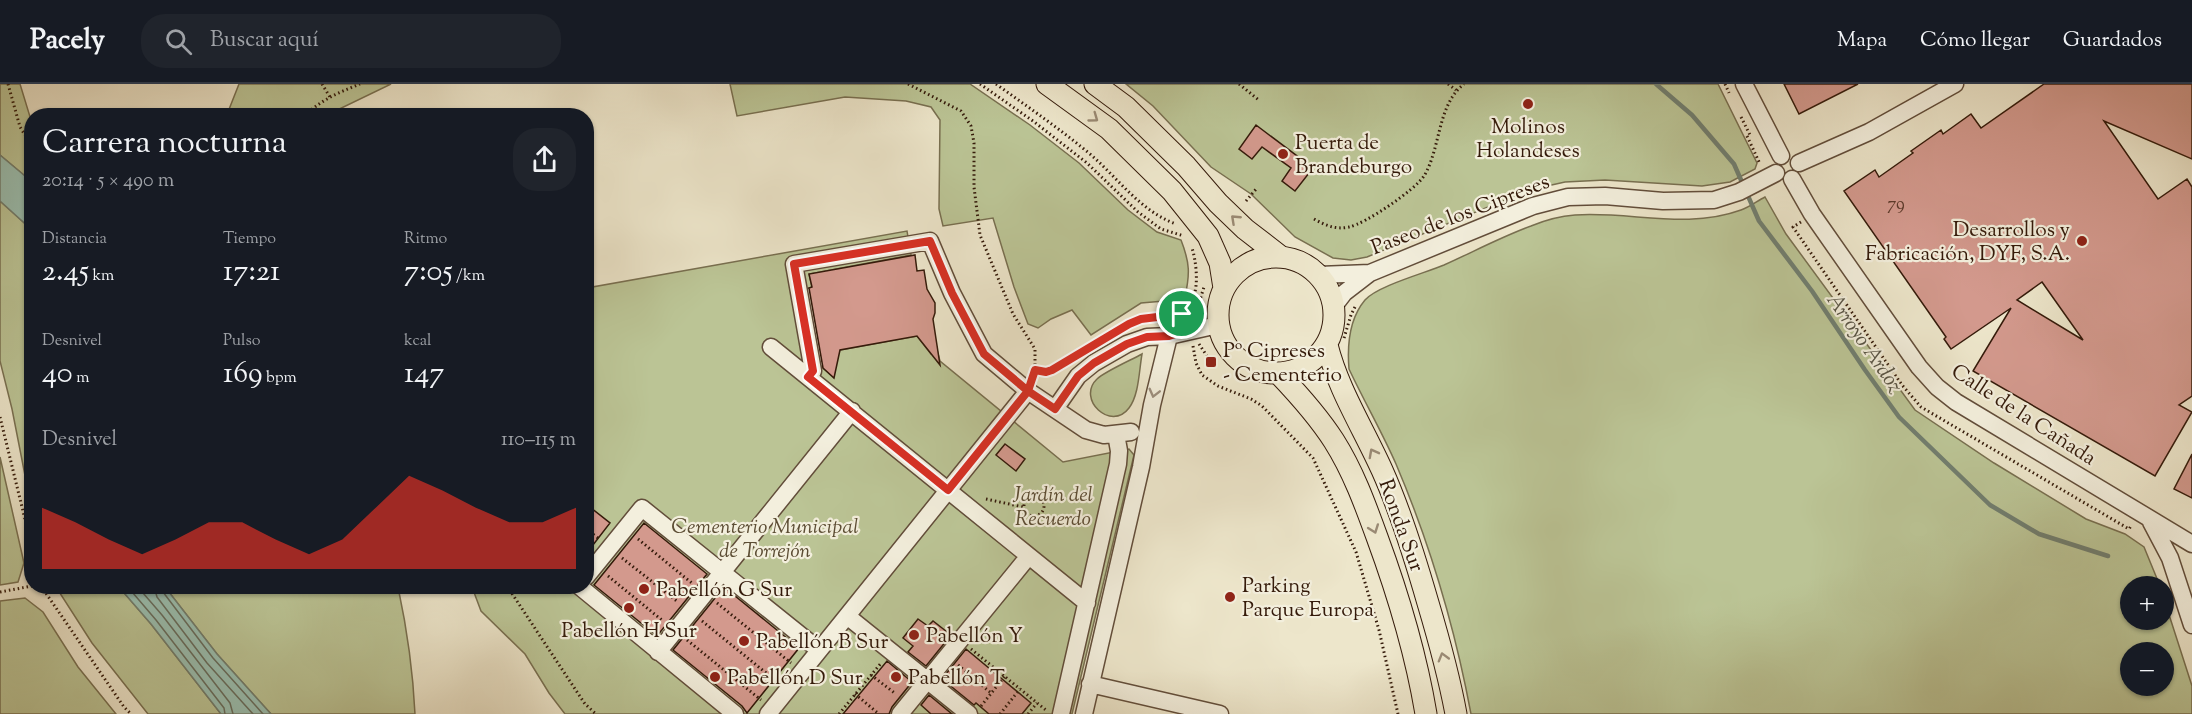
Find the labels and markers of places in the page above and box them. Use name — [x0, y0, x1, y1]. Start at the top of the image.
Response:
marker: Molinos Holandeses — [1521, 97, 1535, 111]
place label: Molinos Holandeses — [1476, 113, 1580, 167]
place label: Puerta de Brandeburgo — [1295, 129, 1412, 183]
marker: Puerta de Brandeburgo — [1276, 147, 1290, 161]
place label: Desarrollos y Fabricación, DYF, S.A. — [1865, 216, 2071, 270]
marker: Desarrollos y Fabricación, DYF, S.A. — [2075, 234, 2089, 248]
pin — [1156, 288, 1207, 339]
place label: Pº Cipreses - Cementerio — [1223, 337, 1342, 391]
marker: Pº Cipreses - Cementerio — [1204, 355, 1218, 369]
place label: Parking Parque Europa — [1242, 572, 1374, 626]
place label: Pabellón G Sur — [656, 576, 792, 606]
marker: Pabellón G Sur — [637, 582, 651, 596]
marker: Parking Parque Europa — [1223, 590, 1237, 604]
marker: Pabellón H Sur — [622, 601, 636, 615]
place label: Pabellón H Sur — [561, 617, 697, 647]
place label: Pabellón Y — [926, 622, 1023, 652]
place label: Pabellón B Sur — [756, 628, 888, 658]
marker: Pabellón Y — [907, 628, 921, 642]
marker: Pabellón B Sur — [737, 634, 751, 648]
place label: Pabellón D Sur — [727, 664, 863, 694]
place label: Pabellón T — [908, 664, 1005, 694]
marker: Pabellón D Sur — [708, 670, 722, 684]
marker: Pabellón T — [889, 670, 903, 684]

